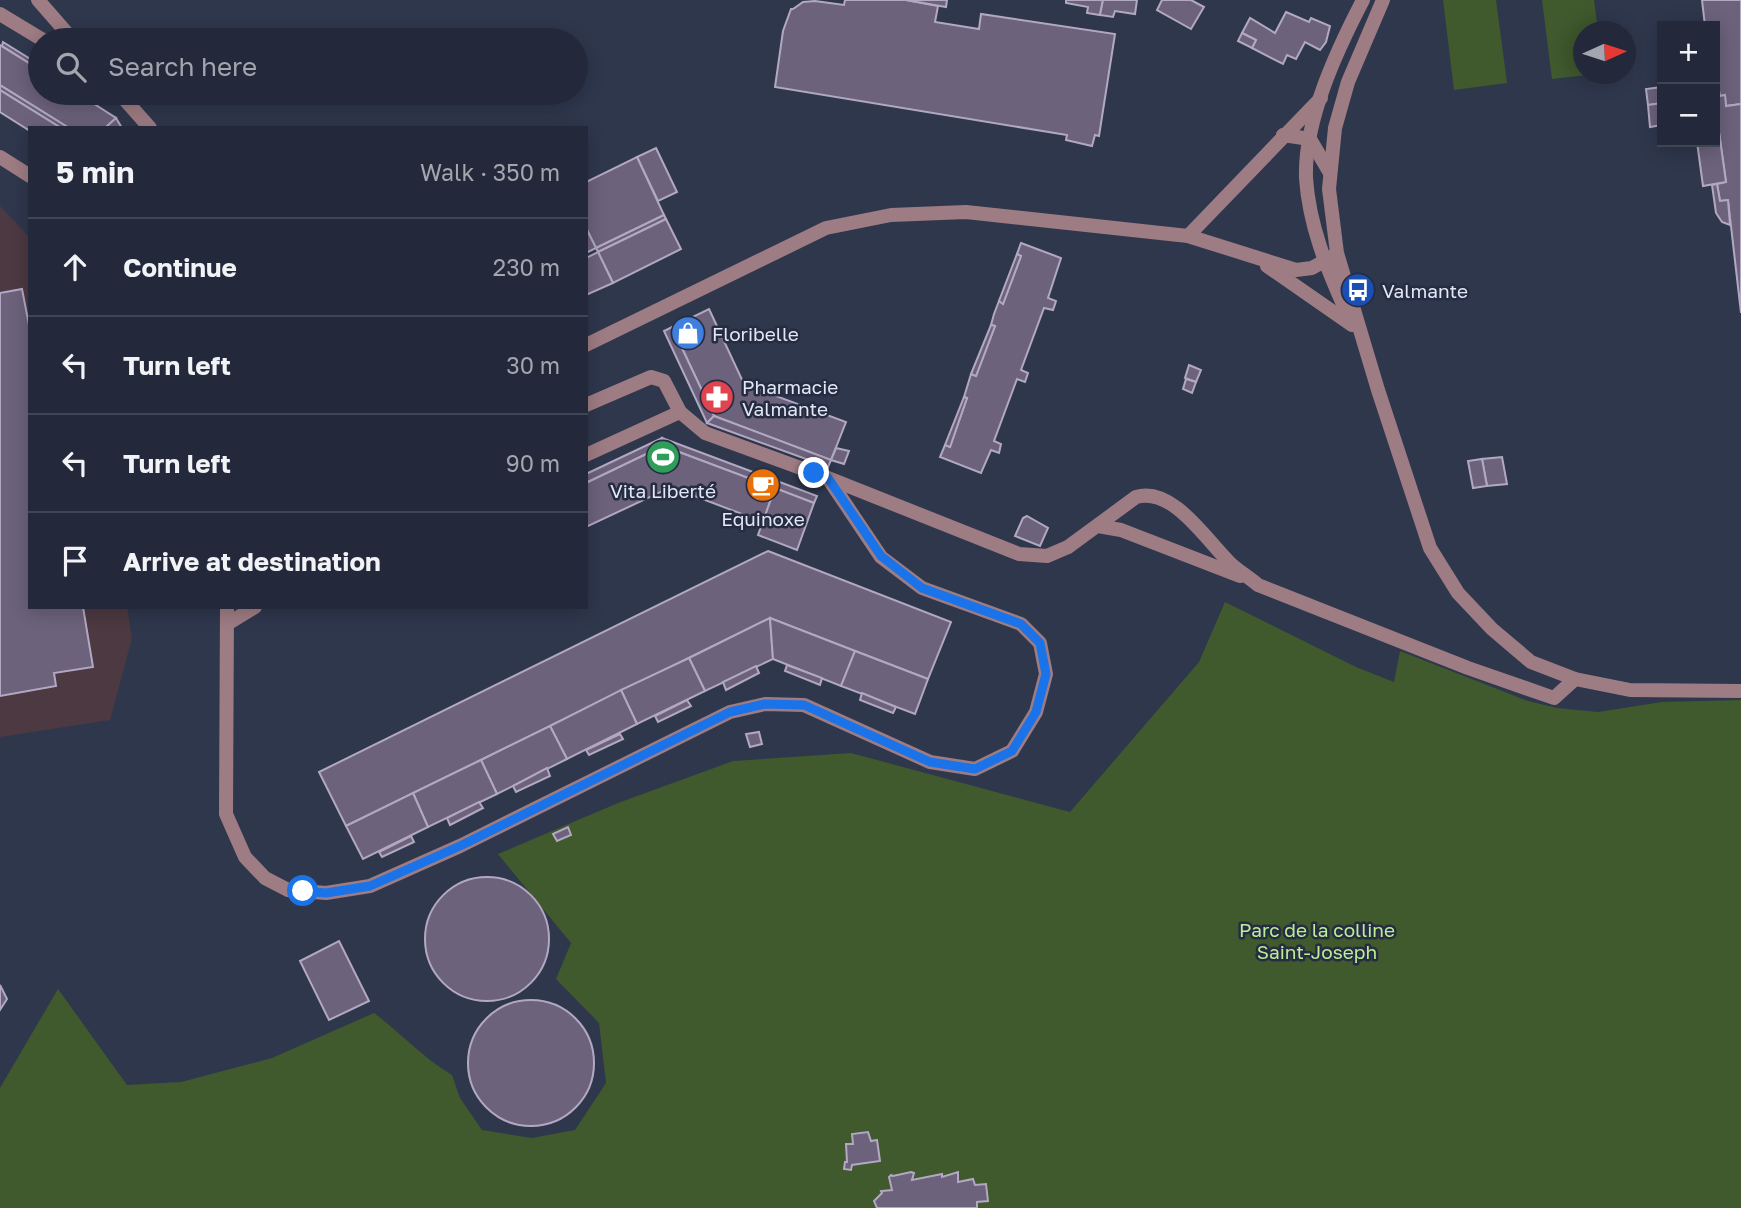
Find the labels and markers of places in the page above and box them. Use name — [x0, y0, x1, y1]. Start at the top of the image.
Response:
bus stop icon: Valmante — [1339, 271, 1377, 309]
place label: Valmante — [1382, 279, 1468, 302]
shop icon: Floribelle — [669, 314, 707, 352]
place label: Floribelle — [712, 322, 799, 345]
place label: Pharmacie Valmante — [742, 375, 838, 420]
pharmacy icon: Pharmacie Valmante — [698, 378, 736, 416]
sports icon: Vita Liberté — [644, 438, 682, 476]
cafe icon: Equinoxe — [744, 466, 782, 504]
place label: Vita Liberté — [610, 479, 716, 502]
place label: Equinoxe — [721, 507, 805, 530]

